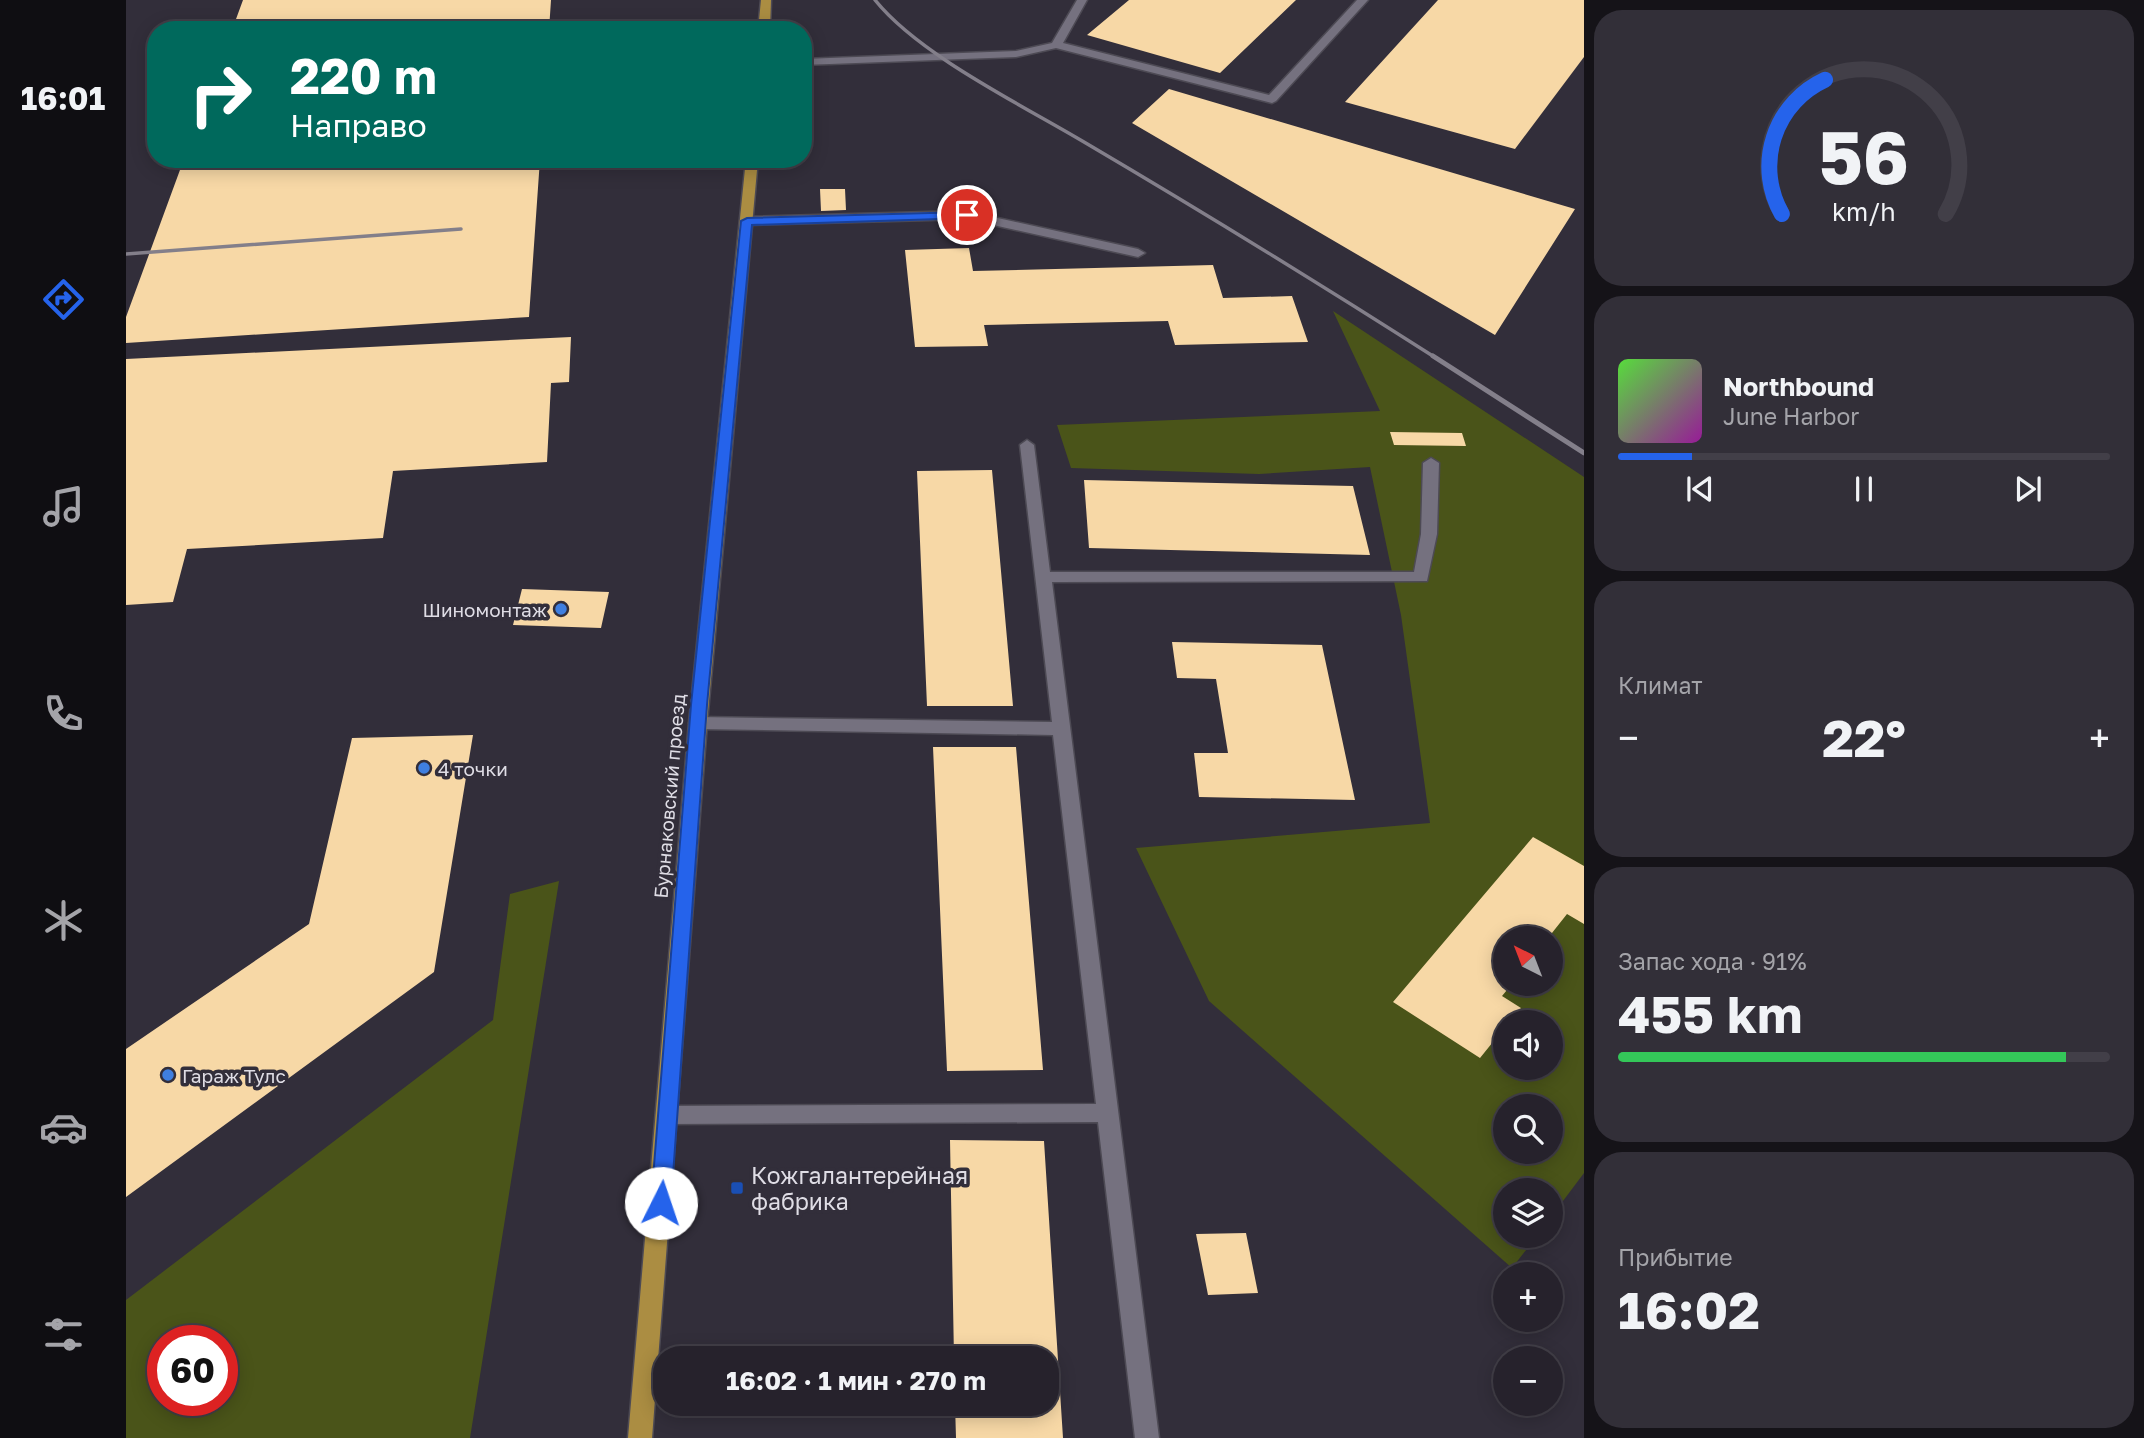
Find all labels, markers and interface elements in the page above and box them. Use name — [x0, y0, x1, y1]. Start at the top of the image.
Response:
text: 220 m — [290, 46, 437, 105]
icon: right — [175, 49, 266, 140]
text: 16:01 — [21, 79, 105, 117]
text: Направо — [290, 106, 427, 144]
text: 56 — [1819, 113, 1909, 200]
pin — [937, 185, 997, 245]
icon: arrive — [948, 196, 986, 234]
text: km/h — [1832, 196, 1896, 227]
icon: directions — [39, 275, 88, 324]
text: Northbound — [1723, 371, 1874, 402]
text: June Harbor — [1723, 402, 1859, 430]
icon: previous — [1681, 470, 1719, 508]
icon: pause — [1845, 470, 1883, 508]
icon: next — [2009, 470, 2047, 508]
icon: music — [39, 482, 88, 531]
place label: Шиномонтаж — [422, 598, 547, 621]
marker: Шиномонтаж — [553, 601, 569, 617]
text: Климат — [1618, 671, 1703, 699]
icon: phone — [39, 689, 88, 738]
street label: Бурнаковский проезд — [649, 692, 689, 899]
text: 22° — [1822, 706, 1906, 768]
text: − — [1618, 715, 1639, 760]
text: + — [2089, 715, 2110, 760]
place label: 4 точки — [438, 757, 508, 780]
marker: 4 точки — [416, 760, 432, 776]
icon: climate — [39, 896, 88, 945]
north arrow — [1493, 926, 1563, 996]
map controls — [1493, 926, 1563, 1416]
text: Запас хода · 91% — [1618, 947, 1807, 975]
text: 455 km — [1618, 982, 1803, 1044]
button: sound — [1493, 1010, 1563, 1080]
place label: Гараж Тулс — [182, 1064, 286, 1087]
marker: Гараж Тулс — [160, 1067, 176, 1083]
button: search — [1493, 1094, 1563, 1164]
icon: car — [39, 1103, 88, 1152]
place label: Кожгалантерейная фабрика — [751, 1161, 968, 1215]
position arrow — [624, 1166, 698, 1240]
button: layers — [1493, 1178, 1563, 1248]
marker: Кожгалантерейная фабрика — [729, 1180, 745, 1196]
text: Прибытие — [1618, 1243, 1733, 1271]
button: + — [1493, 1262, 1563, 1332]
text: 16:02 — [1618, 1278, 1760, 1340]
icon: filters — [39, 1310, 88, 1359]
speed limit sign: 60 — [147, 1325, 238, 1416]
button: − — [1493, 1346, 1563, 1416]
text: 16:02 · 1 мин · 270 m — [726, 1365, 986, 1396]

